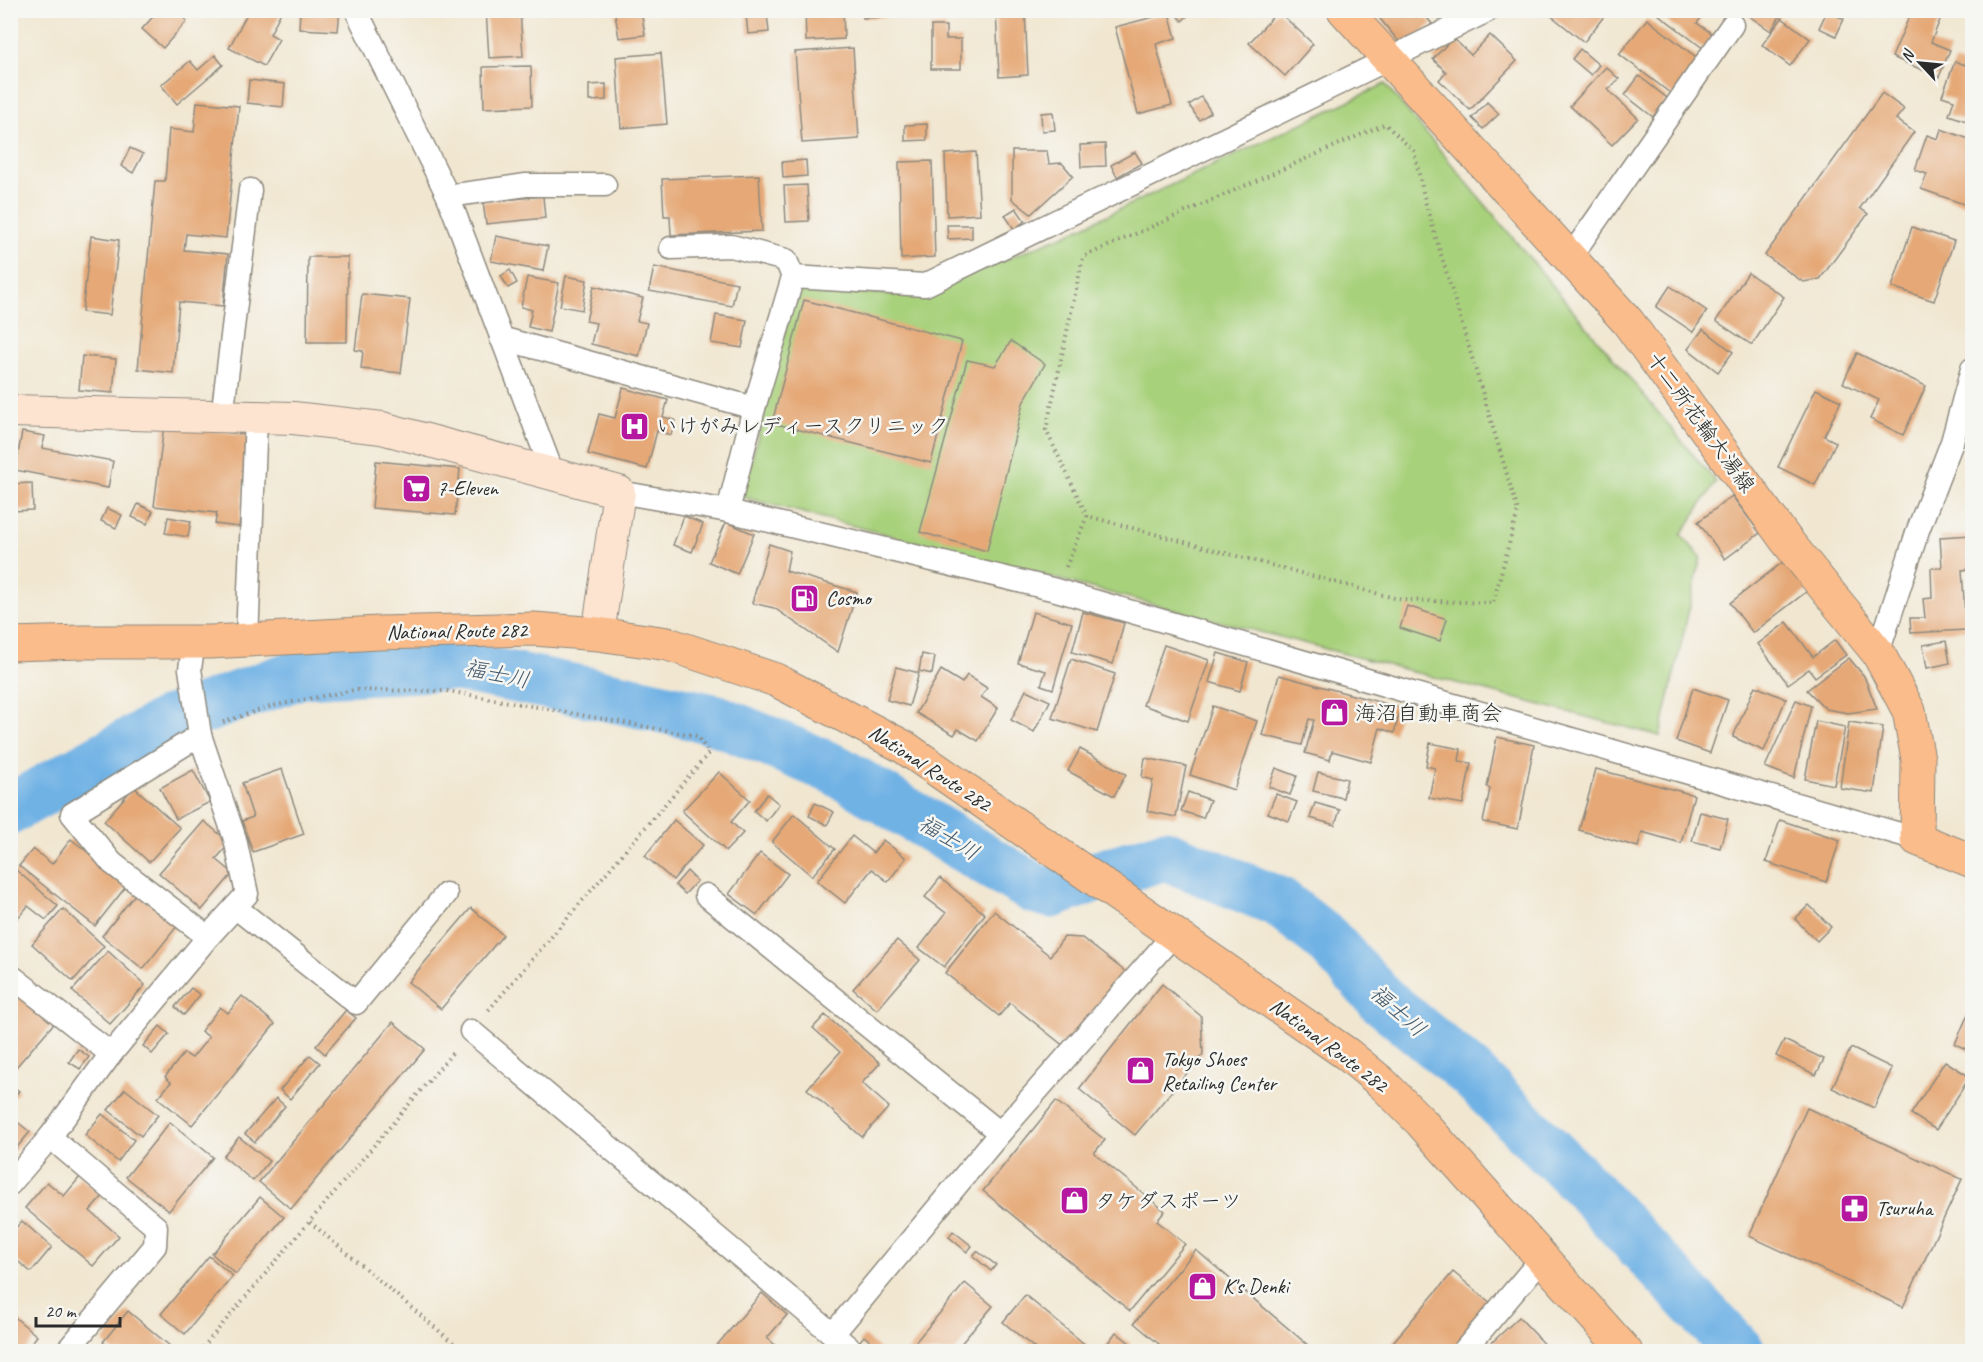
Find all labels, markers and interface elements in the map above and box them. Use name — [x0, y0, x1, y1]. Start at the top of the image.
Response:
north arrow — [1890, 33, 1950, 93]
text: N — [1896, 45, 1920, 66]
street label: 十二所花輪大湯線 — [1641, 346, 1761, 498]
hospital icon: いけがみレディースクリニック — [619, 410, 651, 442]
place label: いけがみレディースクリニック — [656, 413, 949, 439]
supermarket icon: 7-Eleven — [400, 472, 432, 504]
place label: 7-Eleven — [437, 475, 500, 501]
fuel station icon: Cosmo — [789, 582, 821, 614]
place label: Cosmo — [826, 585, 873, 611]
street label: National Route 282 — [386, 617, 529, 645]
water label: 福士川 — [462, 653, 532, 695]
shop icon: 海沼自動車商会 — [1318, 697, 1350, 729]
place label: 海沼自動車商会 — [1355, 700, 1502, 726]
street label: National Route 282 — [864, 719, 997, 818]
water label: 福士川 — [913, 809, 985, 867]
water label: 福士川 — [1364, 979, 1432, 1043]
street label: National Route 282 — [1265, 992, 1394, 1099]
place label: Tokyo Shoes Retailing Center — [1162, 1046, 1279, 1096]
shop icon: Tokyo Shoes Retailing Center — [1125, 1055, 1157, 1087]
shop icon: タケダスポーツ — [1058, 1185, 1090, 1217]
place label: タケダスポーツ — [1095, 1188, 1242, 1214]
pharmacy icon: Tsuruha — [1839, 1192, 1871, 1224]
place label: Tsuruha — [1876, 1195, 1935, 1221]
shop icon: K's Denki — [1186, 1270, 1218, 1302]
place label: K's Denki — [1223, 1273, 1291, 1299]
scale bar — [36, 1290, 120, 1328]
text: 20 m — [45, 1300, 78, 1322]

